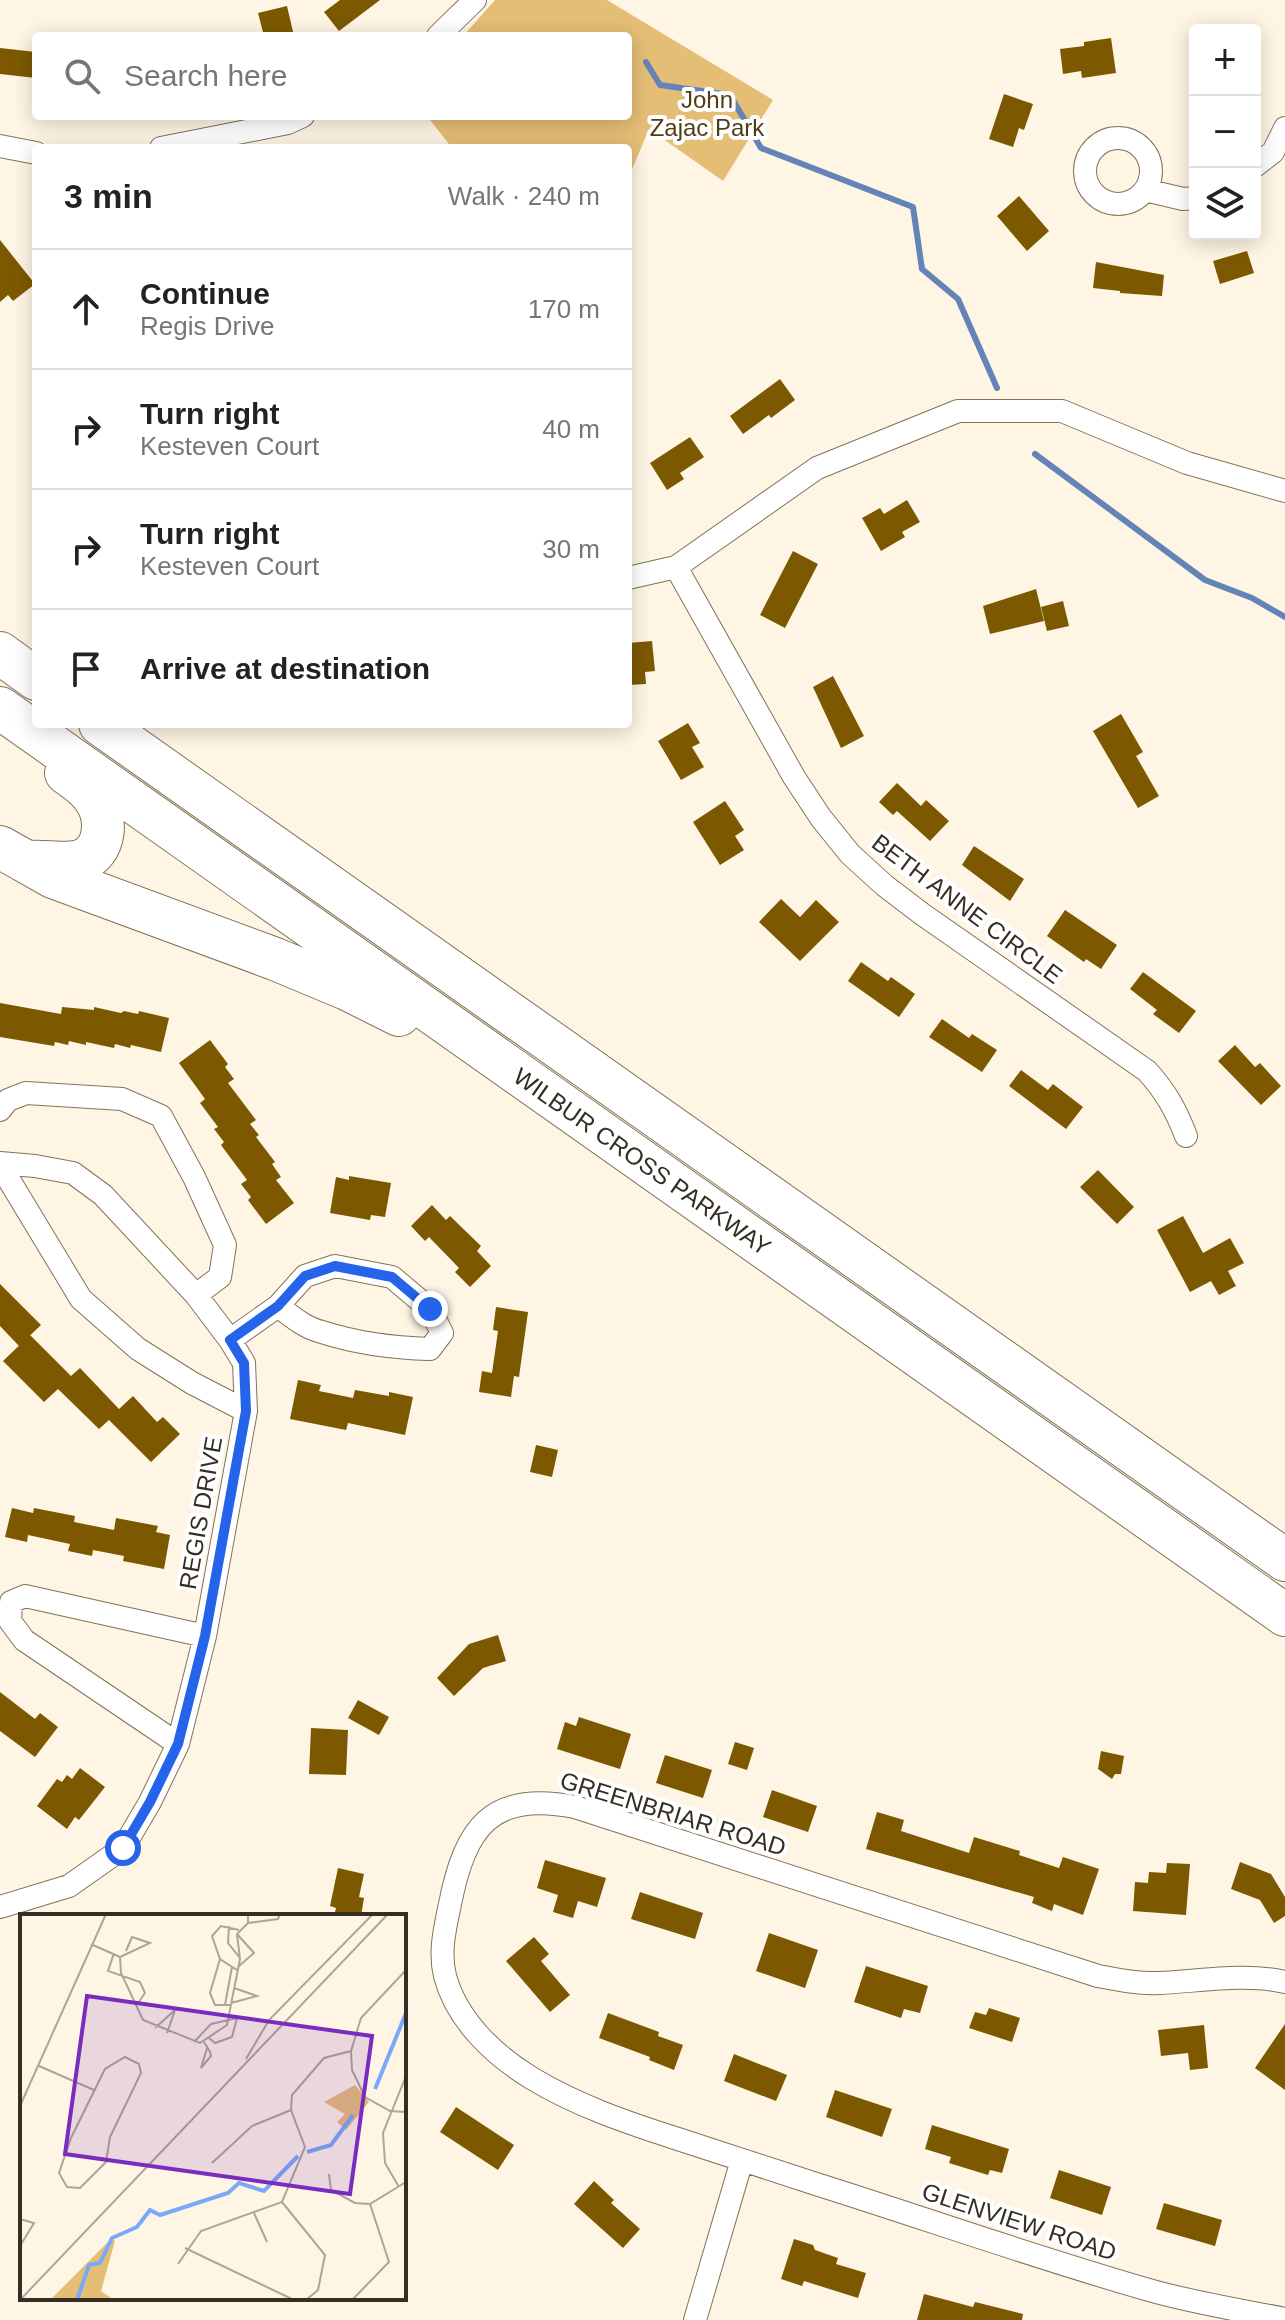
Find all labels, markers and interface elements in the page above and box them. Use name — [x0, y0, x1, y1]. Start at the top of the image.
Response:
map controls — [1189, 24, 1261, 240]
button: + — [1189, 24, 1261, 96]
search box — [32, 32, 632, 120]
icon: search — [60, 54, 104, 98]
text: Search here — [124, 59, 287, 92]
park label: John Zajac Park — [650, 86, 765, 141]
button: − — [1189, 96, 1261, 168]
button: layers — [1189, 168, 1261, 240]
text: 3 min — [64, 177, 153, 215]
text: Walk · 240 m — [448, 181, 600, 211]
text: Continue — [140, 277, 270, 310]
icon: ahead — [64, 287, 108, 331]
text: 170 m — [528, 294, 600, 324]
text: Regis Drive — [140, 311, 274, 341]
text: Turn right — [140, 397, 279, 430]
icon: right — [64, 407, 108, 451]
text: 40 m — [542, 414, 600, 444]
text: Kesteven Court — [140, 431, 319, 461]
text: Turn right — [140, 517, 279, 550]
icon: right — [64, 527, 108, 571]
text: 30 m — [542, 534, 600, 564]
text: Kesteven Court — [140, 551, 319, 581]
icon: arrive — [64, 647, 108, 691]
text: Arrive at destination — [140, 652, 430, 685]
street label: BETH ANNE CIRCLE — [867, 828, 1068, 989]
street label: WILBUR CROSS PARKWAY — [509, 1062, 776, 1261]
route end — [412, 1291, 448, 1327]
street label: REGIS DRIVE — [174, 1434, 227, 1591]
street label: GREENBRIAR ROAD — [557, 1766, 789, 1861]
route start — [105, 1830, 141, 1866]
inset map — [20, 1914, 406, 2300]
street label: GLENVIEW ROAD — [919, 2177, 1120, 2266]

